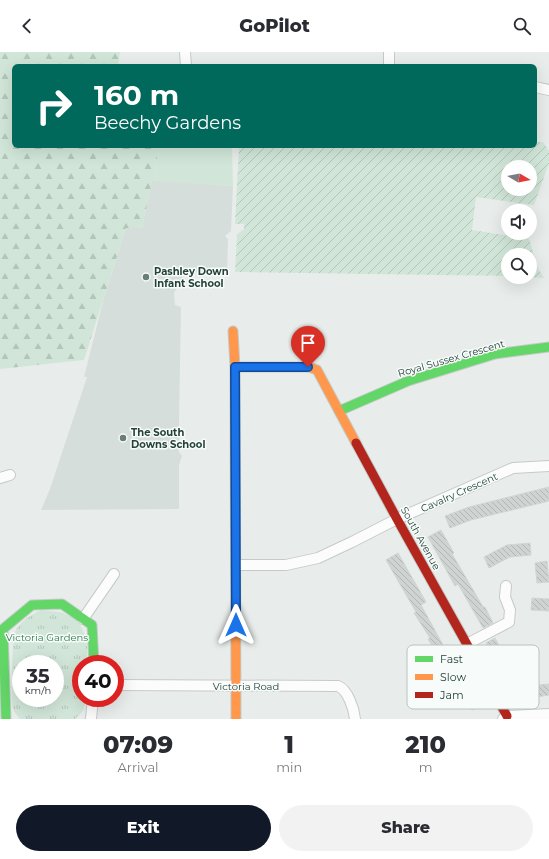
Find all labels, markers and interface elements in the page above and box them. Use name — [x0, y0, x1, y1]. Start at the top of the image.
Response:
icon: back — [16, 15, 38, 37]
text: GoPilot — [239, 15, 310, 37]
icon: search — [511, 15, 533, 37]
text: 160 m — [94, 78, 179, 112]
icon: right — [28, 80, 80, 132]
text: Beechy Gardens — [94, 112, 241, 134]
north arrow — [501, 160, 537, 196]
map controls — [501, 160, 537, 284]
button: sound — [501, 204, 537, 240]
button: search — [501, 248, 537, 284]
place label: Pashley Down Infant School — [154, 265, 229, 290]
marker: Pashley Down Infant School — [141, 272, 151, 282]
pin — [291, 326, 325, 367]
icon: arrive — [297, 332, 319, 354]
street label: Royal Sussex Crescent — [396, 337, 506, 380]
place label: The South Downs School — [131, 426, 205, 451]
marker: The South Downs School — [118, 433, 128, 443]
street label: Cavalry Crescent — [419, 470, 500, 515]
street label: South Avenue — [398, 504, 443, 572]
position arrow — [215, 604, 257, 646]
park label: Victoria Gardens — [6, 631, 88, 644]
legend — [407, 645, 539, 709]
text: Fast — [440, 652, 464, 666]
speed limit sign: 40 — [72, 655, 124, 707]
text: 35 — [26, 664, 50, 688]
text: Slow — [440, 670, 466, 684]
street label: Victoria Road — [213, 680, 279, 693]
text: km/h — [25, 684, 51, 697]
text: Jam — [439, 688, 464, 702]
text: 07:09 — [103, 730, 173, 759]
text: 1 — [284, 730, 294, 759]
text: 210 — [405, 730, 446, 759]
text: Arrival — [118, 759, 159, 775]
text: min — [276, 759, 302, 775]
text: m — [419, 759, 432, 775]
button: Exit — [16, 805, 271, 851]
button: Share — [279, 805, 533, 851]

